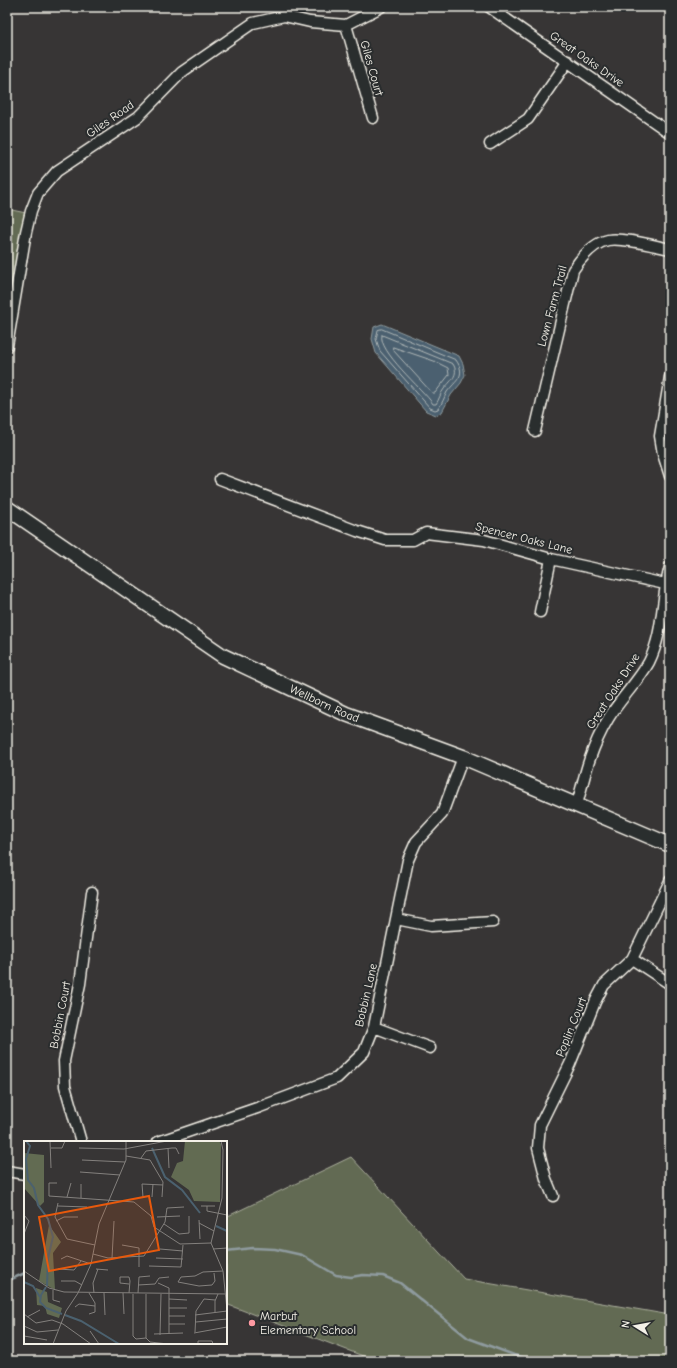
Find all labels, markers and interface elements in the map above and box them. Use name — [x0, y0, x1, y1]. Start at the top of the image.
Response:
street label: Great Oaks Drive — [547, 28, 627, 90]
street label: Giles Court — [357, 39, 387, 98]
street label: Giles Road — [84, 98, 136, 140]
street label: Lown Farm Trail — [534, 264, 570, 348]
street label: Spencer Oaks Lane — [474, 519, 574, 557]
street label: Great Oaks Drive — [583, 651, 643, 731]
street label: Wellborn Road — [288, 682, 361, 725]
street label: Bobbin Lane — [352, 962, 380, 1028]
street label: Bobbin Court — [47, 980, 73, 1050]
street label: Poplin Court — [553, 995, 589, 1059]
inset map — [24, 1141, 227, 1344]
north arrow — [615, 1306, 655, 1346]
place label: Marbut Elementary School — [260, 1309, 356, 1337]
marker: Marbut Elementary School — [247, 1318, 257, 1328]
text: N — [619, 1319, 633, 1329]

